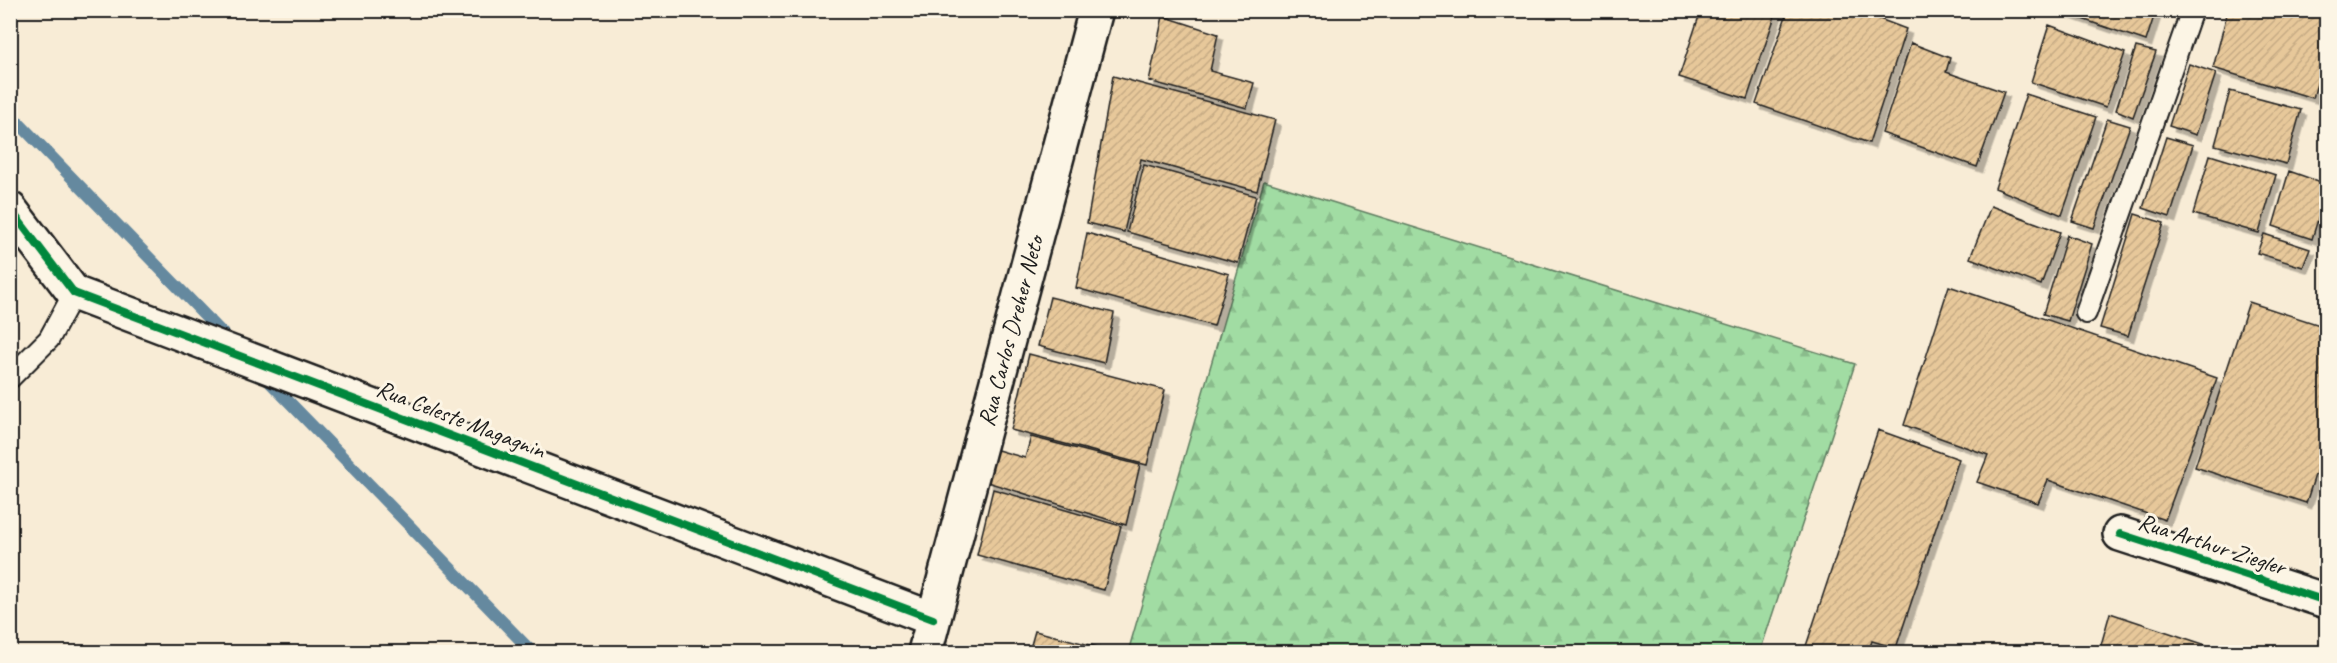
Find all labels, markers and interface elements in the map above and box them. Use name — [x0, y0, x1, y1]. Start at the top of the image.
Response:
street label: Rua Carlos Dreher Neto — [971, 230, 1051, 430]
street label: Rua Celeste Magagnin — [372, 373, 551, 465]
street label: Rua Arthur Ziegler — [2135, 506, 2292, 583]

